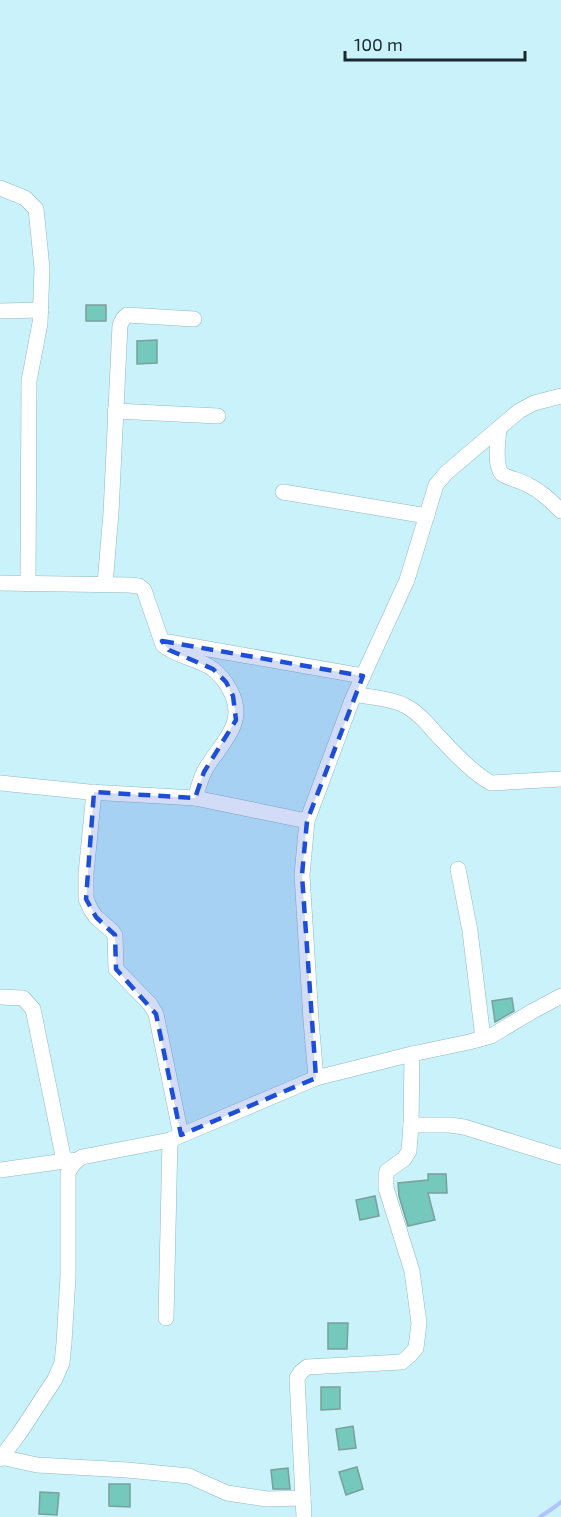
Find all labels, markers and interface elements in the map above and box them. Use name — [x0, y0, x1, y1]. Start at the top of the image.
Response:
scale bar — [345, 24, 525, 62]
text: 100 m — [354, 33, 403, 55]

